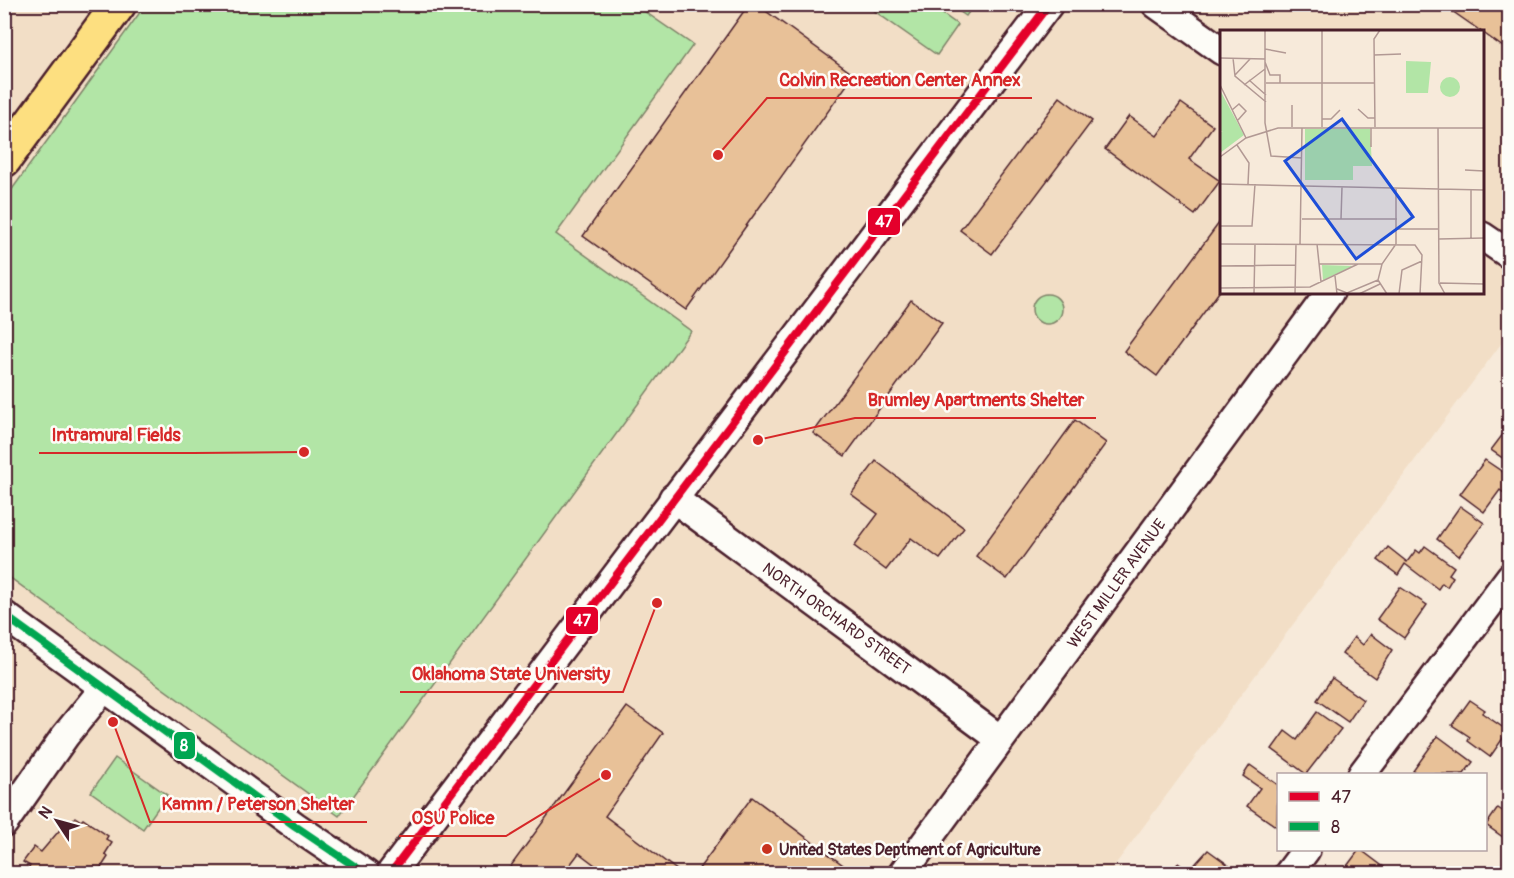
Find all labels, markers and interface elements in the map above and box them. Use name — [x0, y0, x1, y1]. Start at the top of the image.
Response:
inset map — [1220, 30, 1484, 294]
callout: Colvin Recreation Center Annex — [767, 62, 1032, 98]
text: Colvin Recreation Center Annex — [779, 69, 1021, 92]
line badge: 47 — [867, 207, 901, 236]
text: 47 — [875, 212, 893, 232]
callout: Brumley Apartments Shelter — [855, 382, 1096, 418]
text: Brumley Apartments Shelter — [868, 389, 1085, 412]
callout: Intramural Fields — [39, 417, 193, 453]
text: Intramural Fields — [51, 424, 182, 447]
street label: WEST MILLER AVENUE — [1063, 515, 1170, 652]
street label: NORTH ORCHARD STREET — [758, 558, 915, 679]
line badge: 47 — [565, 606, 599, 635]
text: 47 — [573, 611, 591, 631]
callout: Oklahoma State University — [400, 656, 623, 692]
text: Oklahoma State University — [412, 663, 611, 686]
line badge: 8 — [173, 731, 196, 760]
text: 8 — [180, 736, 188, 756]
legend — [1277, 773, 1487, 851]
callout: Kamm / Peterson Shelter — [150, 786, 367, 822]
text: 47 — [1331, 786, 1351, 809]
north arrow — [27, 791, 87, 851]
text: Kamm / Peterson Shelter — [161, 793, 355, 816]
callout: OSU Police — [399, 800, 506, 836]
text: N — [34, 802, 57, 823]
text: OSU Police — [412, 807, 496, 830]
text: 8 — [1331, 816, 1340, 839]
place label: United States Deptment of Agriculture — [779, 840, 1042, 860]
marker: United States Deptment of Agriculture — [760, 842, 774, 856]

